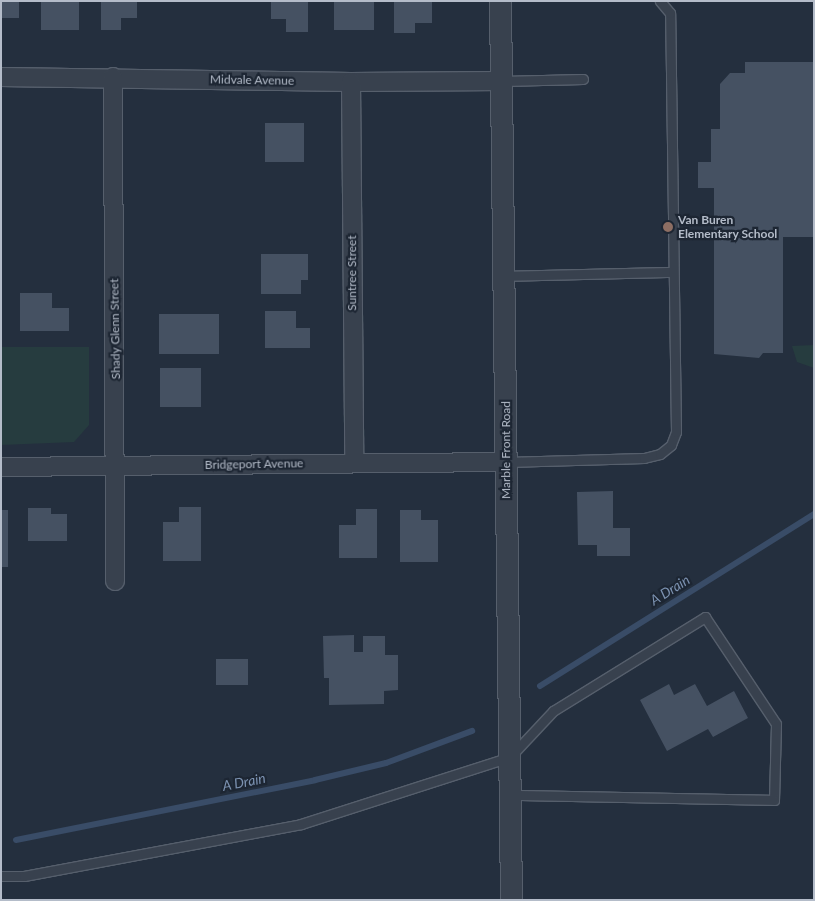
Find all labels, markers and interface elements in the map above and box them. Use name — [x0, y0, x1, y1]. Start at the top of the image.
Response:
street label: Midvale Avenue — [210, 72, 294, 88]
place label: Van Buren Elementary School — [678, 213, 778, 241]
marker: Van Buren Elementary School — [662, 221, 674, 233]
street label: Suntree Street — [345, 235, 359, 311]
street label: Shady Glenn Street — [107, 278, 123, 380]
street label: Marble Front Road — [499, 401, 513, 499]
street label: Bridgeport Avenue — [204, 456, 304, 472]
water label: A Drain — [647, 571, 693, 609]
water label: A Drain — [221, 770, 267, 794]

